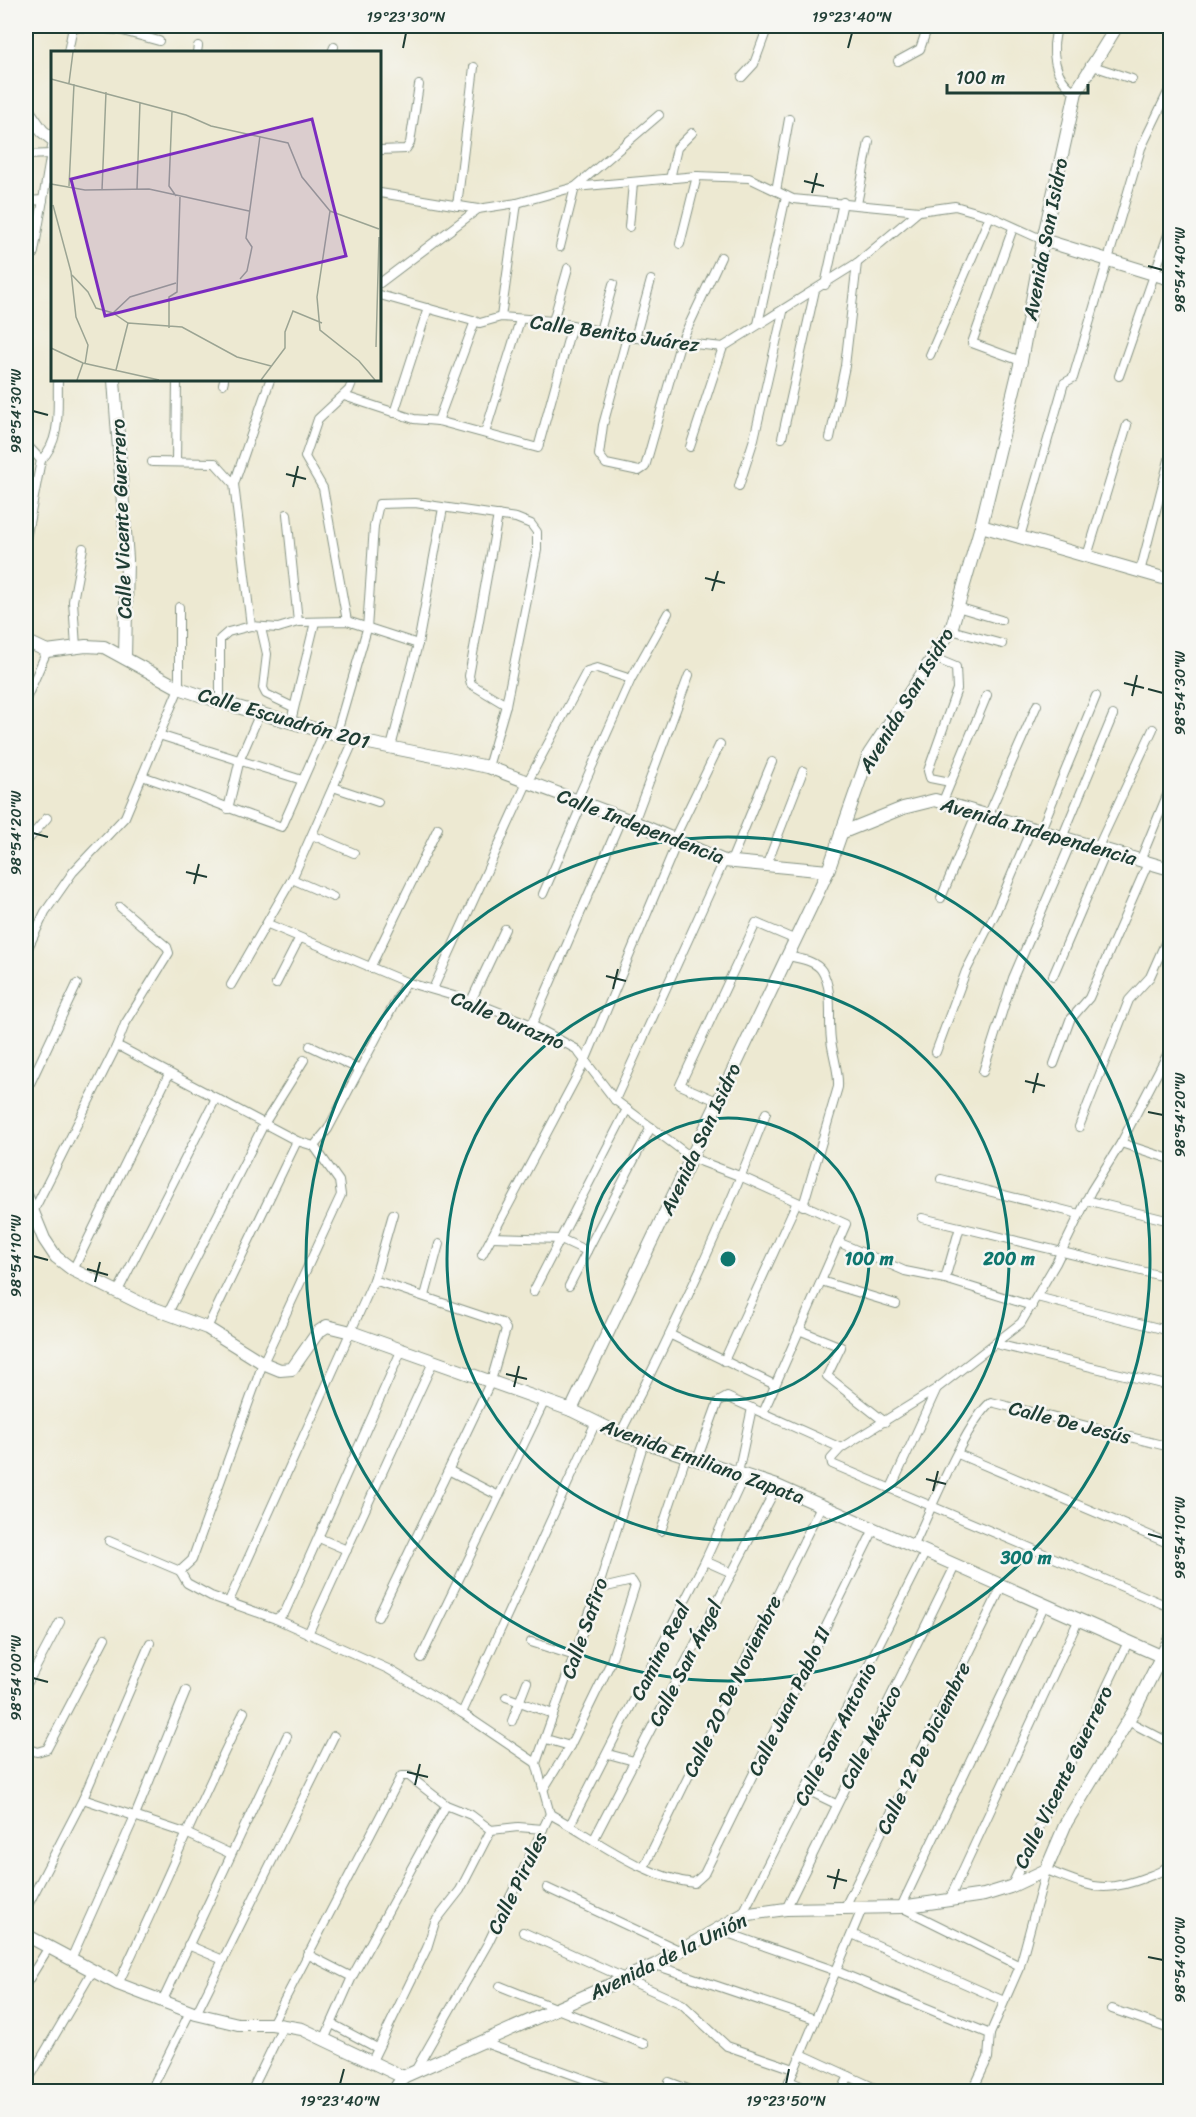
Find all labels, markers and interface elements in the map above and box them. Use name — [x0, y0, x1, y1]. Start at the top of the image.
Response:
text: 19°23'30"N — [367, 4, 446, 30]
text: 19°23'40"N — [812, 4, 893, 30]
inset map — [51, 51, 381, 381]
scale bar — [947, 57, 1088, 95]
text: 100 m — [956, 62, 1005, 94]
street label: Avenida San Isidro — [1012, 155, 1078, 324]
text: 98°54'40"W — [1167, 227, 1193, 313]
street label: Calle Benito Juárez — [528, 304, 702, 363]
text: 98°54'30"W — [3, 368, 29, 453]
street label: Calle Vicente Guerrero — [101, 418, 142, 620]
street label: Avenida San Isidro — [849, 621, 964, 781]
text: 98°54'30"W — [1167, 650, 1193, 735]
street label: Calle Escuadrón 201 — [194, 677, 374, 760]
street label: Calle Independencia — [552, 778, 730, 875]
street label: Avenida Independencia — [936, 786, 1142, 876]
text: 98°54'20"W — [3, 790, 29, 875]
street label: Calle Durazno — [445, 981, 570, 1060]
street label: Avenida San Isidro — [649, 1057, 751, 1222]
text: 98°54'20"W — [1167, 1072, 1193, 1157]
text: 98°54'10"W — [3, 1214, 29, 1297]
text: 100 m — [845, 1243, 894, 1275]
text: 200 m — [982, 1243, 1035, 1275]
centre of rings — [718, 1249, 738, 1269]
street label: Calle De Jesús — [1005, 1390, 1136, 1455]
street label: Avenida Emiliano Zapata — [595, 1408, 810, 1515]
text: 98°54'10"W — [1167, 1496, 1193, 1579]
text: 300 m — [999, 1542, 1052, 1574]
street label: Calle Safiro — [551, 1573, 618, 1684]
street label: Calle 20 De Noviembre — [673, 1589, 792, 1783]
street label: Calle San Ángel — [639, 1594, 733, 1733]
street label: Camino Real — [620, 1595, 701, 1707]
street label: Calle Juan Pablo II — [738, 1620, 841, 1782]
text: 98°54'00"W — [3, 1635, 29, 1721]
street label: Calle San Antonio — [784, 1656, 887, 1812]
street label: Calle 12 De Diciembre — [866, 1656, 981, 1841]
street label: Calle México — [829, 1679, 912, 1795]
street label: Calle Vicente Guerrero — [1004, 1679, 1123, 1875]
street label: Calle Pirules — [477, 1825, 558, 1941]
street label: Avenida de la Unión — [582, 1903, 754, 2010]
text: 98°54'00"W — [1167, 1917, 1193, 2003]
text: 19°23'40"N — [300, 2088, 381, 2114]
text: 19°23'50"N — [746, 2088, 826, 2114]

